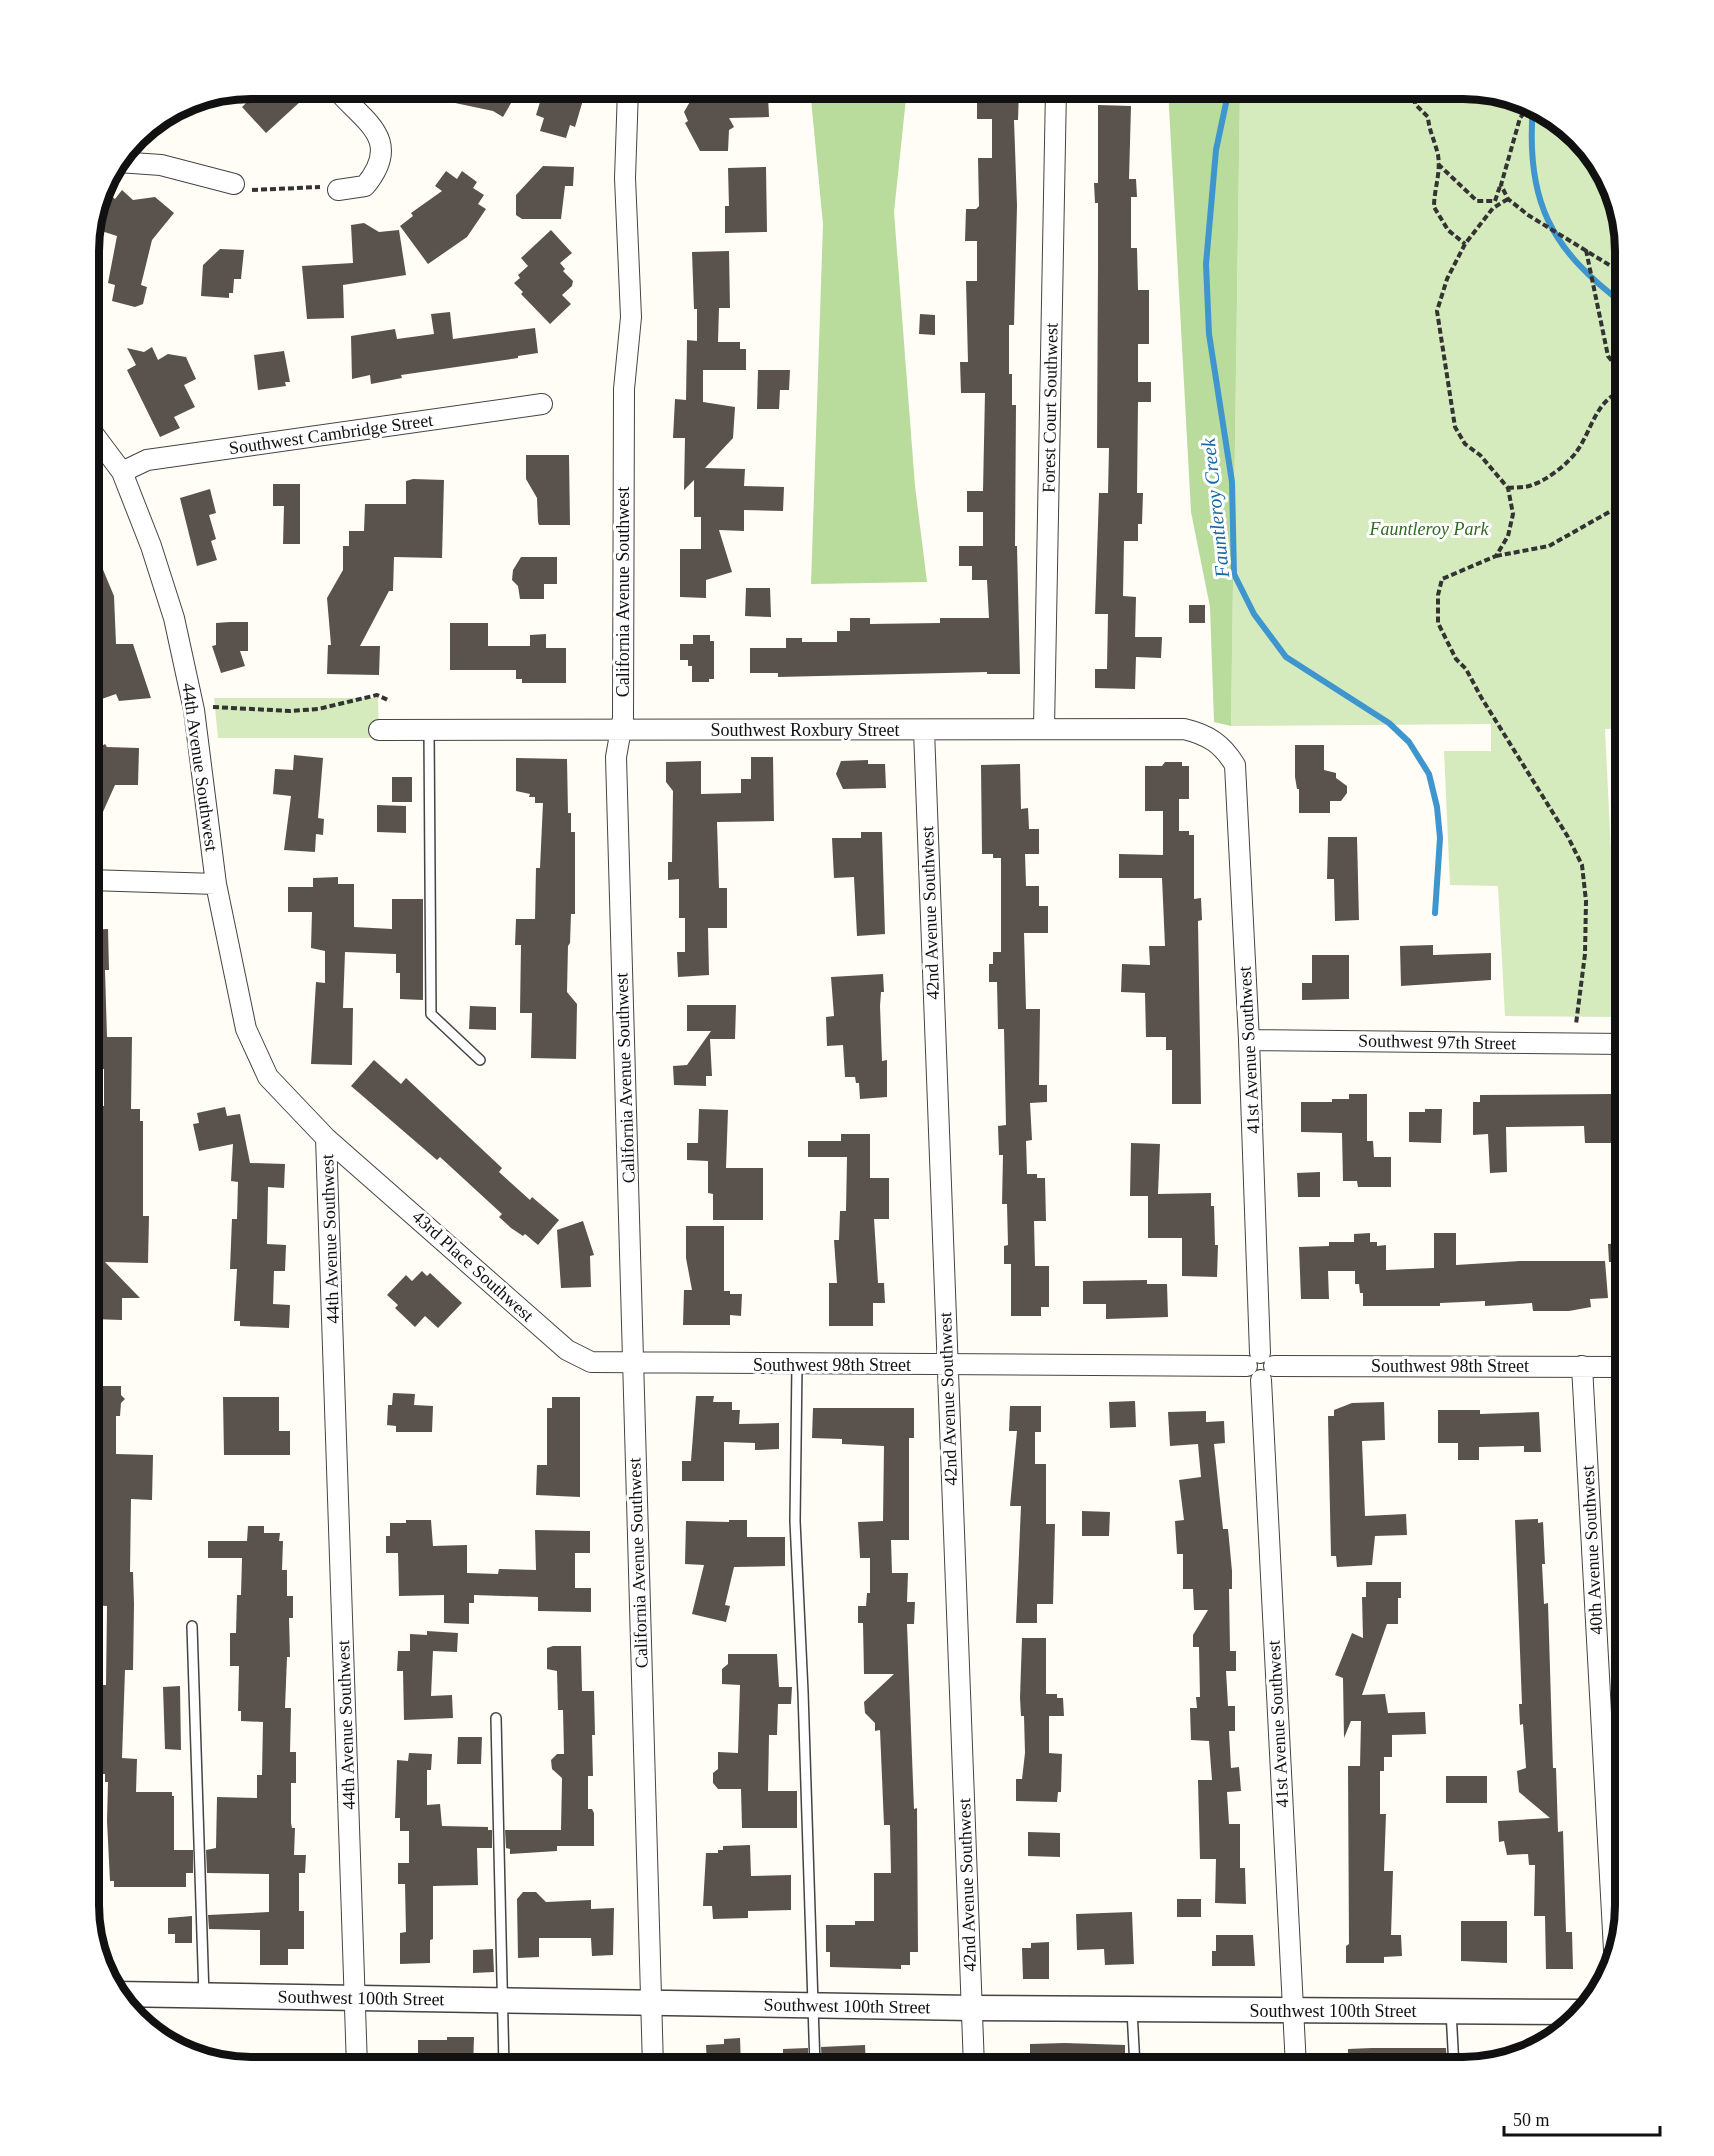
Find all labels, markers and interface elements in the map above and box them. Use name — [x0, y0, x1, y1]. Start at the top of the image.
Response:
street label: Forest Court Southwest — [1039, 323, 1061, 493]
street label: Southwest Cambridge Street — [228, 410, 434, 458]
water label: Fauntleroy Creek — [1197, 436, 1234, 580]
street label: California Avenue Southwest — [613, 487, 633, 697]
park label: Fauntleroy Park — [1369, 519, 1489, 539]
street label: 44th Avenue Southwest — [178, 682, 222, 852]
street label: Southwest Roxbury Street — [711, 720, 900, 740]
street label: 42nd Avenue Southwest — [917, 826, 943, 1000]
street label: 41st Avenue Southwest — [1235, 966, 1263, 1134]
street label: California Avenue Southwest — [611, 972, 639, 1184]
street label: Southwest 97th Street — [1358, 1031, 1516, 1053]
street label: 44th Avenue Southwest — [317, 1154, 343, 1324]
street label: 43rd Place Southwest — [408, 1206, 538, 1326]
street label: 42nd Avenue Southwest — [935, 1312, 961, 1486]
street label: Southwest 98th Street — [753, 1355, 911, 1375]
street label: Southwest 98th Street — [1371, 1356, 1529, 1376]
street label: California Avenue Southwest — [624, 1457, 652, 1669]
street label: 40th Avenue Southwest — [1578, 1465, 1606, 1635]
street label: 44th Avenue Southwest — [333, 1640, 359, 1810]
street label: 41st Avenue Southwest — [1264, 1640, 1292, 1808]
street label: 42nd Avenue Southwest — [954, 1798, 980, 1972]
street label: Southwest 100th Street — [277, 1987, 445, 2009]
street label: Southwest 100th Street — [763, 1995, 931, 2017]
street label: Southwest 100th Street — [1250, 2001, 1417, 2021]
scale bar — [1504, 2099, 1660, 2137]
text: 50 m — [1513, 2110, 1550, 2130]

